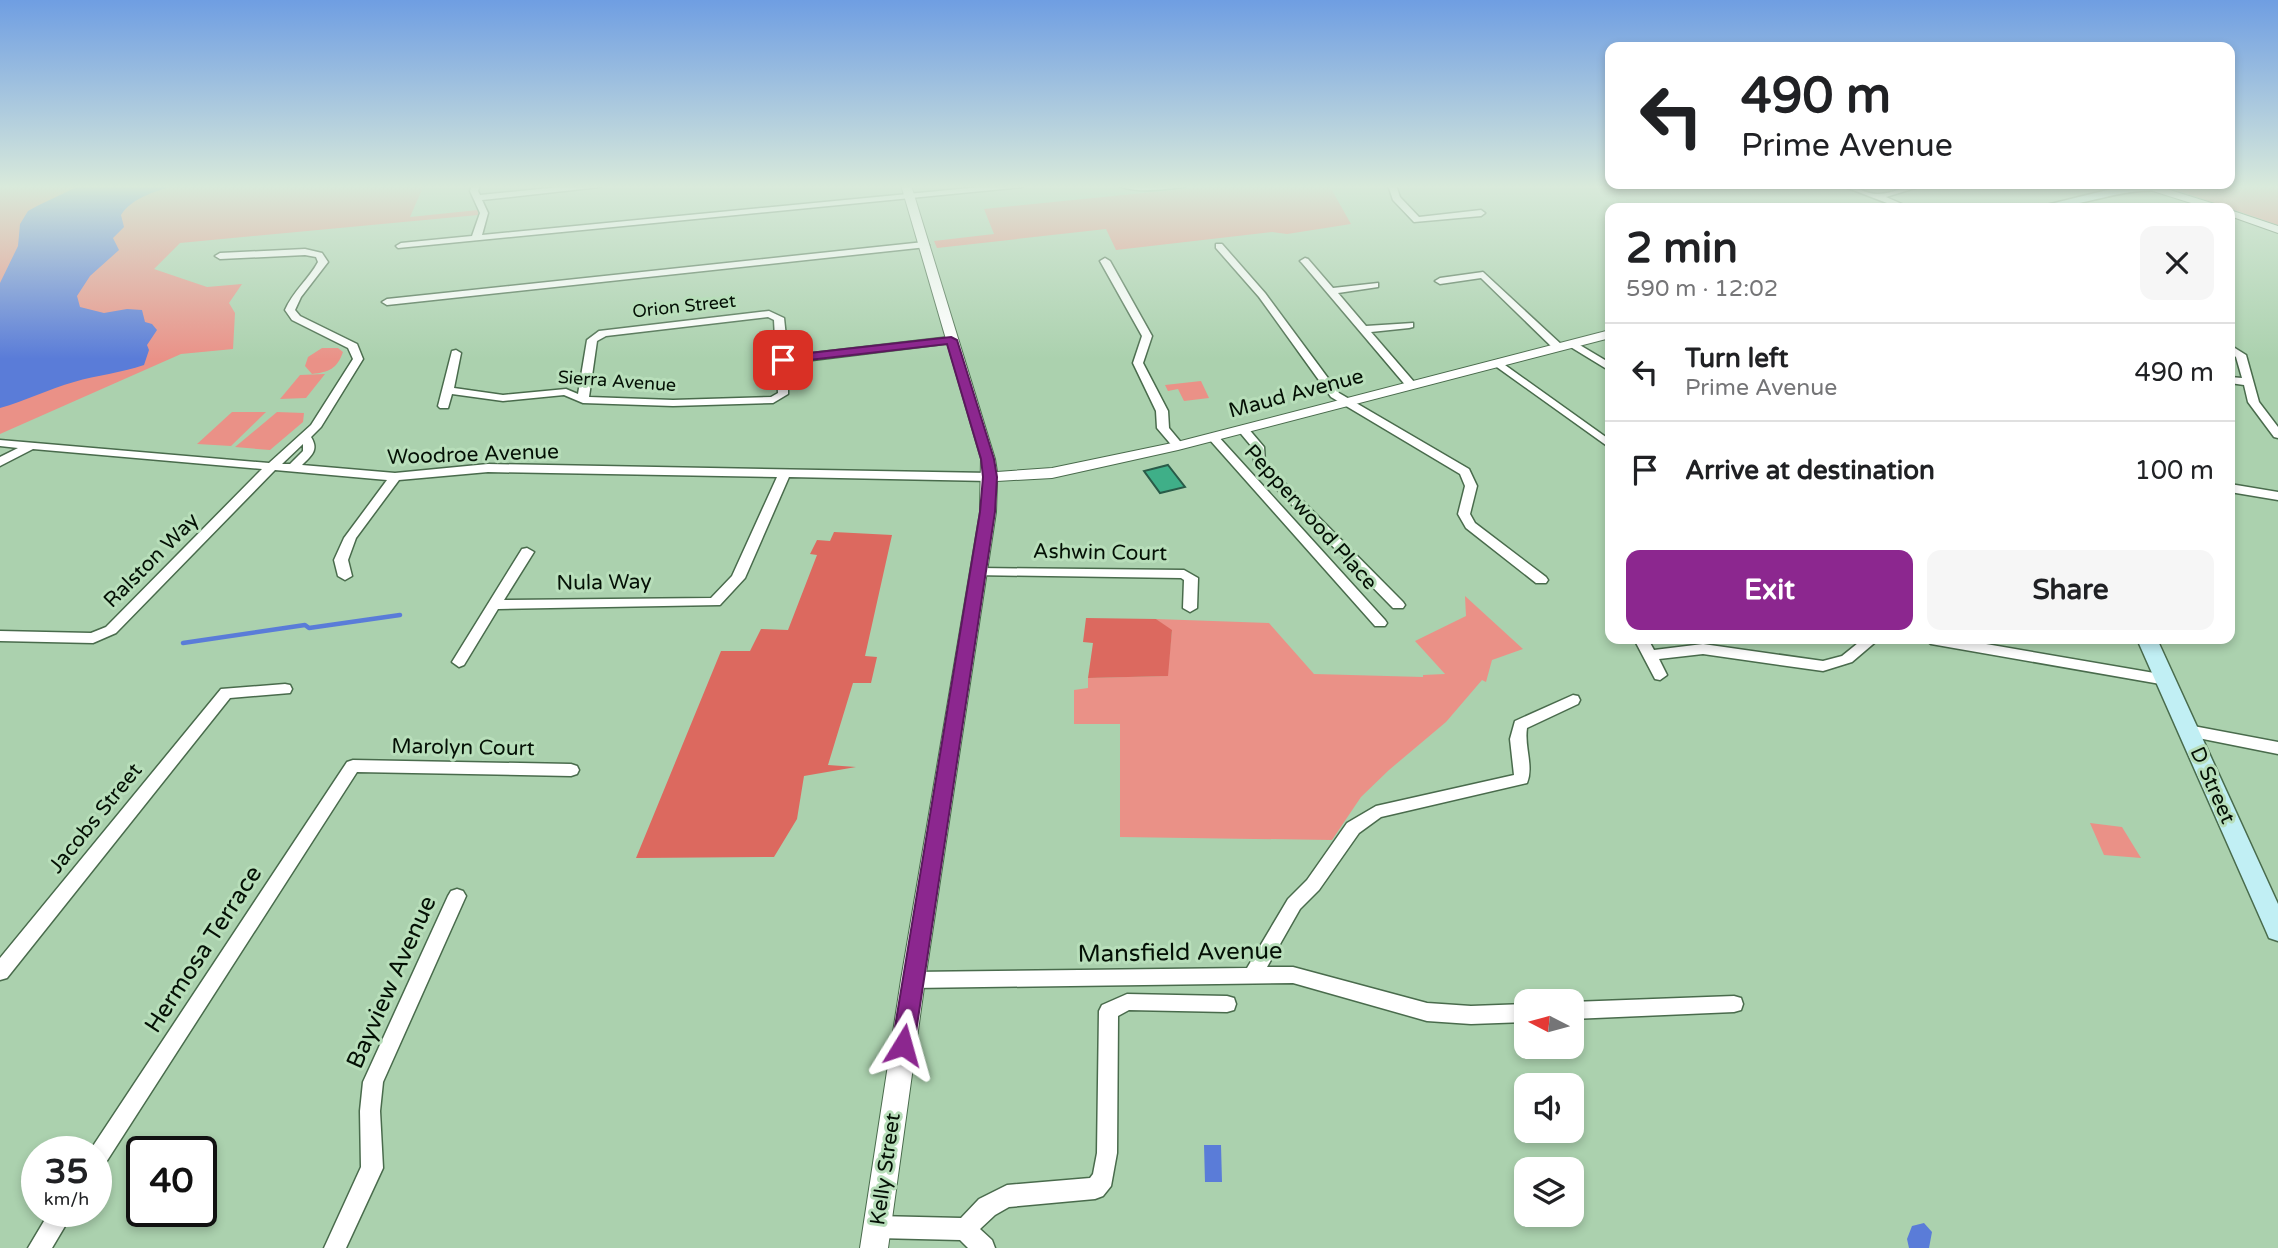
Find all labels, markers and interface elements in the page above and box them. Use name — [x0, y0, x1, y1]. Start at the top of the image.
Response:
text: 490 m — [1741, 67, 1891, 126]
icon: left — [1626, 70, 1717, 161]
text: Prime Avenue — [1741, 127, 1953, 165]
text: 2 min — [1626, 223, 1738, 274]
button: close — [2140, 226, 2214, 300]
text: 590 m · 12:02 — [1626, 275, 1778, 303]
street label: Orion Street — [631, 290, 737, 322]
pin — [753, 330, 813, 390]
icon: arrive — [764, 341, 802, 379]
text: Turn left — [1685, 343, 1788, 374]
icon: left — [1626, 353, 1664, 391]
text: 490 m — [2134, 357, 2214, 388]
street label: Maud Avenue — [1226, 363, 1366, 424]
street label: Sierra Avenue — [557, 366, 677, 396]
text: Prime Avenue — [1685, 374, 1837, 402]
street label: Woodroe Avenue — [387, 439, 560, 470]
street label: Pepperwood Place — [1239, 440, 1383, 595]
icon: arrive — [1626, 451, 1664, 489]
text: Arrive at destination — [1685, 455, 1935, 486]
text: 100 m — [2134, 455, 2214, 486]
street label: Ralston Way — [99, 508, 204, 613]
street label: Ashwin Court — [1033, 539, 1167, 566]
button: Exit — [1626, 550, 1913, 630]
button: Share — [1927, 550, 2214, 630]
street label: Nula Way — [556, 569, 652, 596]
street label: Marolyn Court — [391, 734, 535, 761]
street label: D Street — [2185, 743, 2240, 827]
street label: Jacobs Street — [43, 758, 147, 878]
street label: Hermosa Terrace — [139, 860, 268, 1038]
street label: Bayview Avenue — [340, 891, 443, 1073]
street label: Mansfield Avenue — [1077, 936, 1283, 969]
north arrow — [1514, 989, 1584, 1059]
map controls — [1514, 989, 1584, 1227]
position arrow — [866, 1008, 940, 1082]
button: sound — [1514, 1073, 1584, 1143]
street label: Kelly Street — [865, 1111, 906, 1227]
speed limit sign: 40 — [126, 1136, 217, 1227]
text: 35 — [45, 1151, 88, 1193]
button: layers — [1514, 1157, 1584, 1227]
text: km/h — [44, 1188, 89, 1210]

